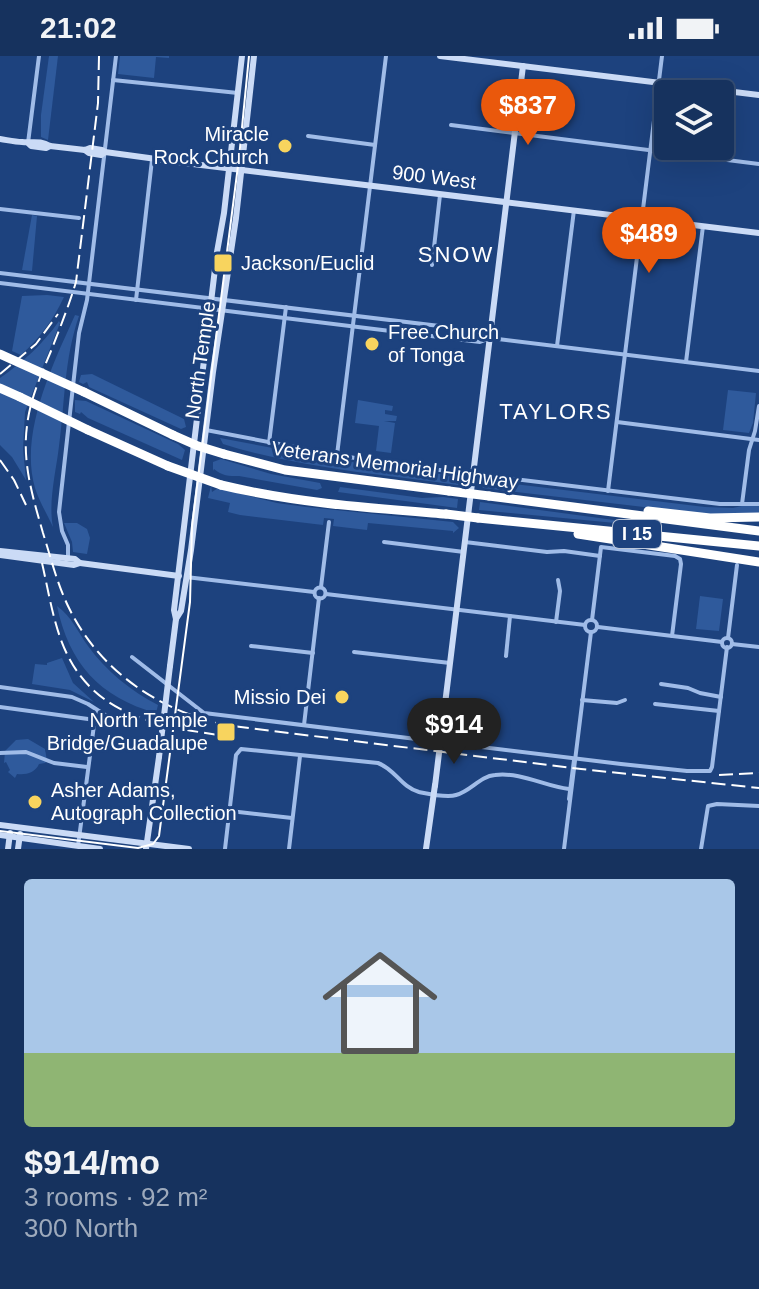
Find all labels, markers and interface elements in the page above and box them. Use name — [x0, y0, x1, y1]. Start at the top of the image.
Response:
text: 21:02 — [40, 11, 117, 44]
pin: $837 — [481, 79, 575, 147]
map controls — [654, 80, 734, 160]
button: layers — [654, 80, 734, 160]
text: $837 — [499, 90, 557, 120]
place label: Miracle Rock Church — [153, 123, 269, 168]
marker: Miracle Rock Church — [276, 137, 294, 155]
street label: 900 West — [391, 161, 478, 193]
pin: $489 — [602, 207, 696, 275]
text: $489 — [620, 218, 678, 248]
district label: SNOW — [418, 242, 494, 267]
marker: Jackson/Euclid — [212, 252, 234, 274]
place label: Jackson/Euclid — [241, 252, 374, 274]
street label: North Temple — [181, 300, 219, 420]
place label: Free Church of Tonga — [388, 321, 499, 366]
marker: Free Church of Tonga — [363, 335, 381, 353]
district label: TAYLORS — [499, 399, 613, 424]
street label: Veterans Memorial Highway — [270, 437, 520, 493]
road number: I 15 — [613, 520, 661, 548]
place label: Missio Dei — [234, 686, 326, 708]
marker: Missio Dei — [333, 688, 351, 706]
pin: $914 — [407, 698, 501, 766]
place label: North Temple Bridge/Guadalupe — [47, 709, 208, 754]
text: $914 — [425, 709, 483, 739]
marker: North Temple Bridge/Guadalupe — [215, 721, 237, 743]
place label: Asher Adams, Autograph Collection — [51, 779, 237, 824]
marker: Asher Adams, Autograph Collection — [26, 793, 44, 811]
icon: home — [308, 931, 452, 1075]
text: $914/mo — [24, 1143, 160, 1181]
text: 3 rooms · 92 m² — [24, 1182, 208, 1212]
text: 300 North — [24, 1213, 138, 1243]

